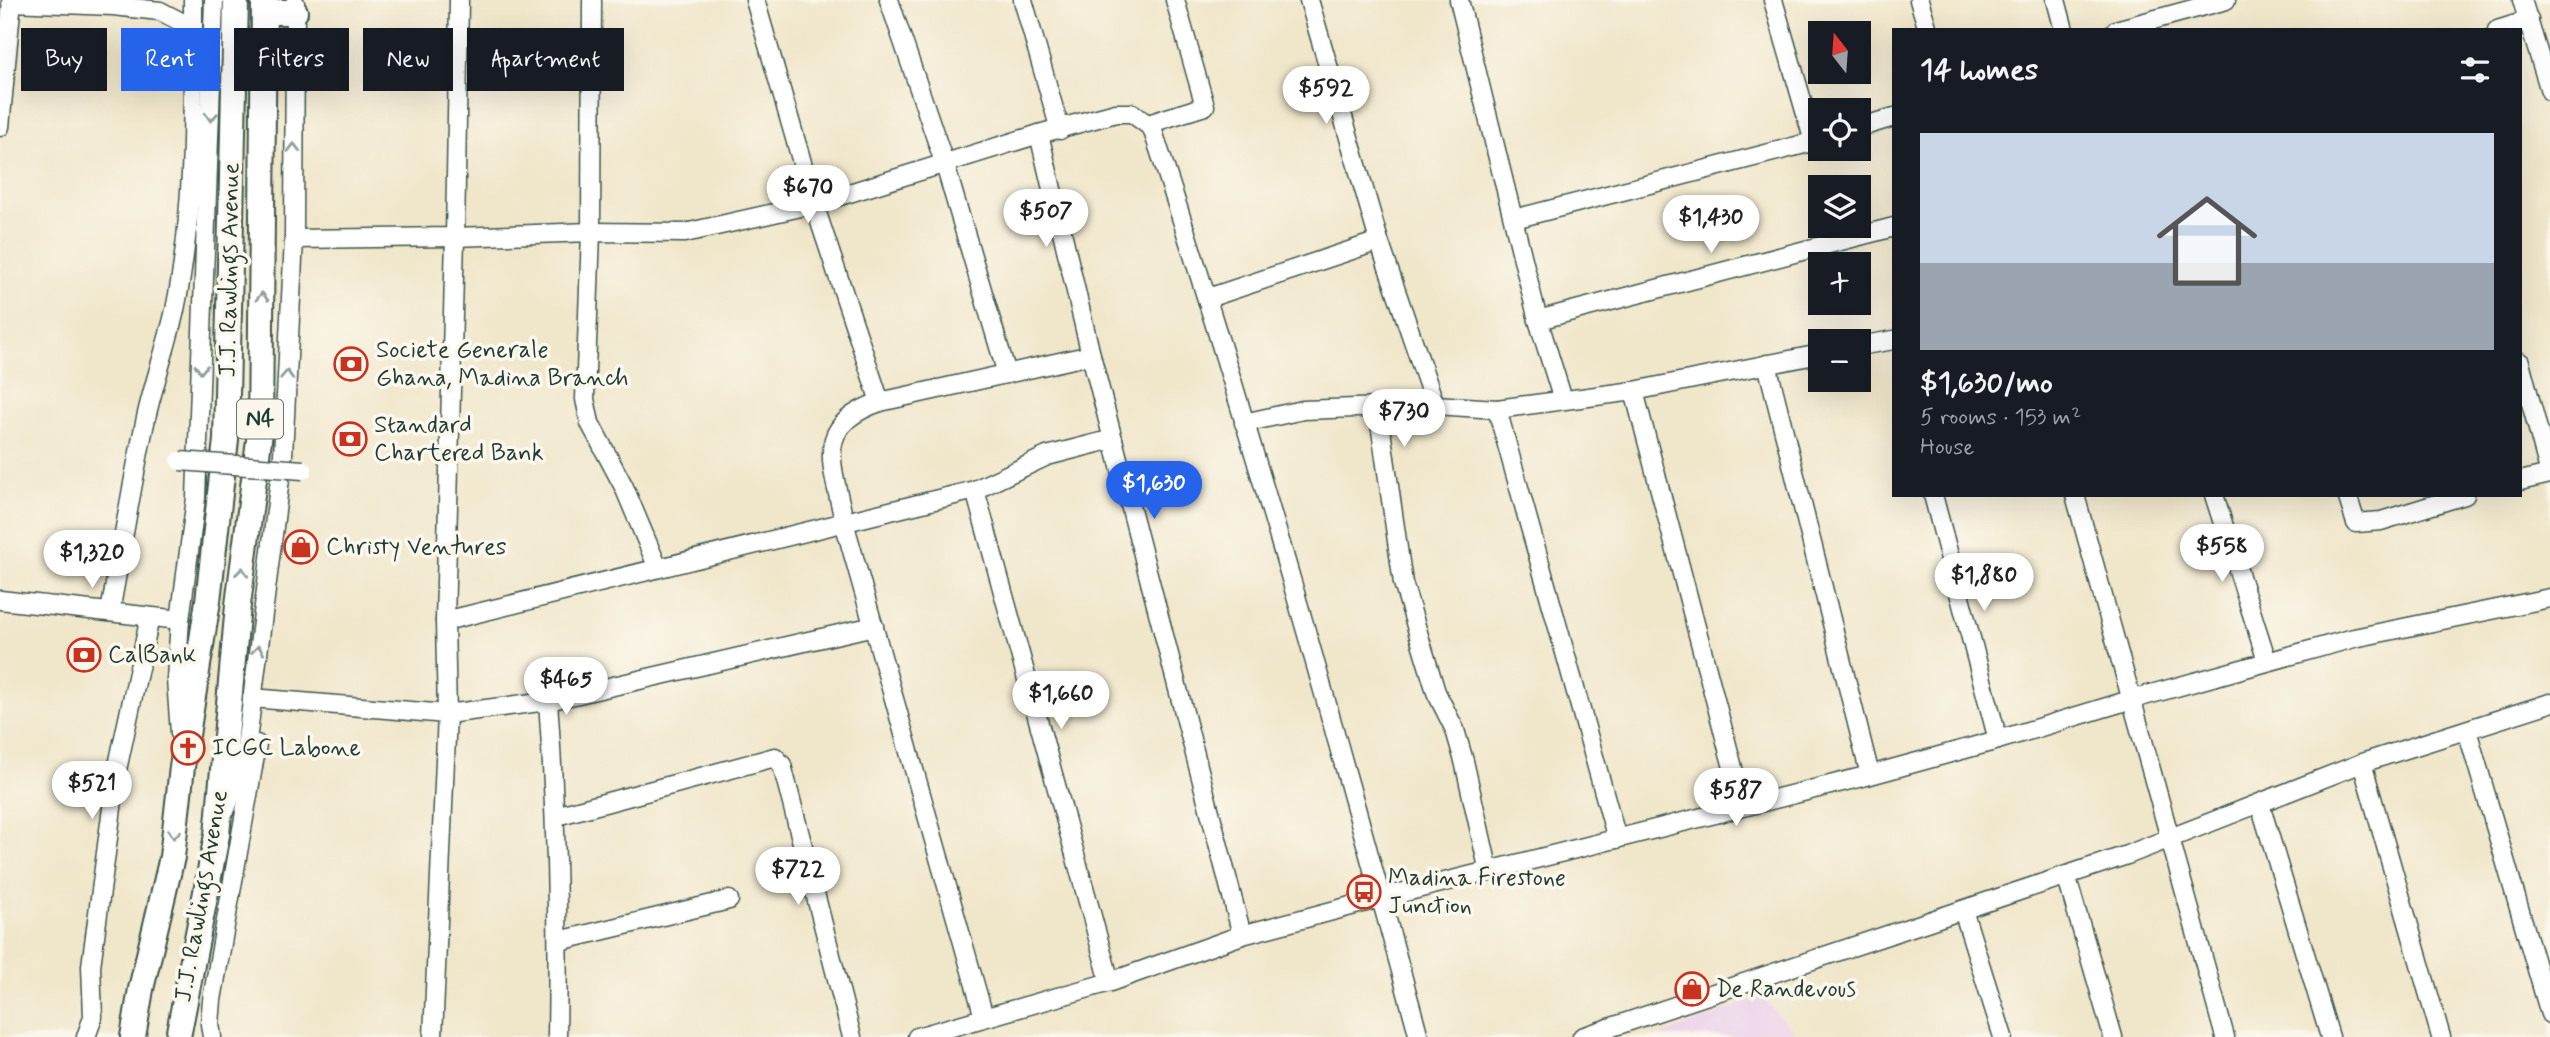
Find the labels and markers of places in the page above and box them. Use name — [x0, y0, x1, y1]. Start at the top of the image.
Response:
pin: $592 — [1285, 66, 1367, 126]
pin: $670 — [767, 166, 849, 225]
pin: $507 — [1005, 190, 1087, 249]
pin: $1,430 — [1654, 196, 1768, 255]
place label: Societe Generale Ghana, Madina Branch — [376, 335, 629, 394]
bank icon: Societe Generale Ghana, Madina Branch — [332, 345, 370, 383]
pin: $730 — [1363, 390, 1445, 449]
place label: Standard Chartered Bank — [374, 410, 544, 469]
bank icon: Standard Chartered Bank — [331, 420, 369, 458]
pin: $1,630 — [1097, 462, 1211, 521]
pin: $558 — [2181, 524, 2263, 584]
shop icon: Christy Ventures — [282, 528, 320, 566]
pin: $1,320 — [35, 530, 149, 590]
place label: Christy Ventures — [326, 532, 507, 563]
pin: $1,880 — [1927, 554, 2041, 613]
bank icon: CalBank — [65, 636, 103, 674]
place label: CalBank — [108, 640, 196, 671]
pin: $465 — [525, 658, 607, 717]
pin: $1,660 — [1004, 672, 1118, 731]
church icon: ICGC Labone — [169, 729, 207, 767]
place label: ICGC Labone — [212, 733, 361, 764]
pin: $521 — [51, 762, 133, 821]
pin: $587 — [1695, 768, 1777, 828]
pin: $722 — [757, 848, 839, 907]
place label: Madina Firestone Junction — [1388, 863, 1566, 922]
bus stop icon: Madina Firestone Junction — [1345, 873, 1383, 911]
shop icon: De Randevous — [1673, 970, 1711, 1008]
place label: De Randevous — [1716, 974, 1856, 1005]

